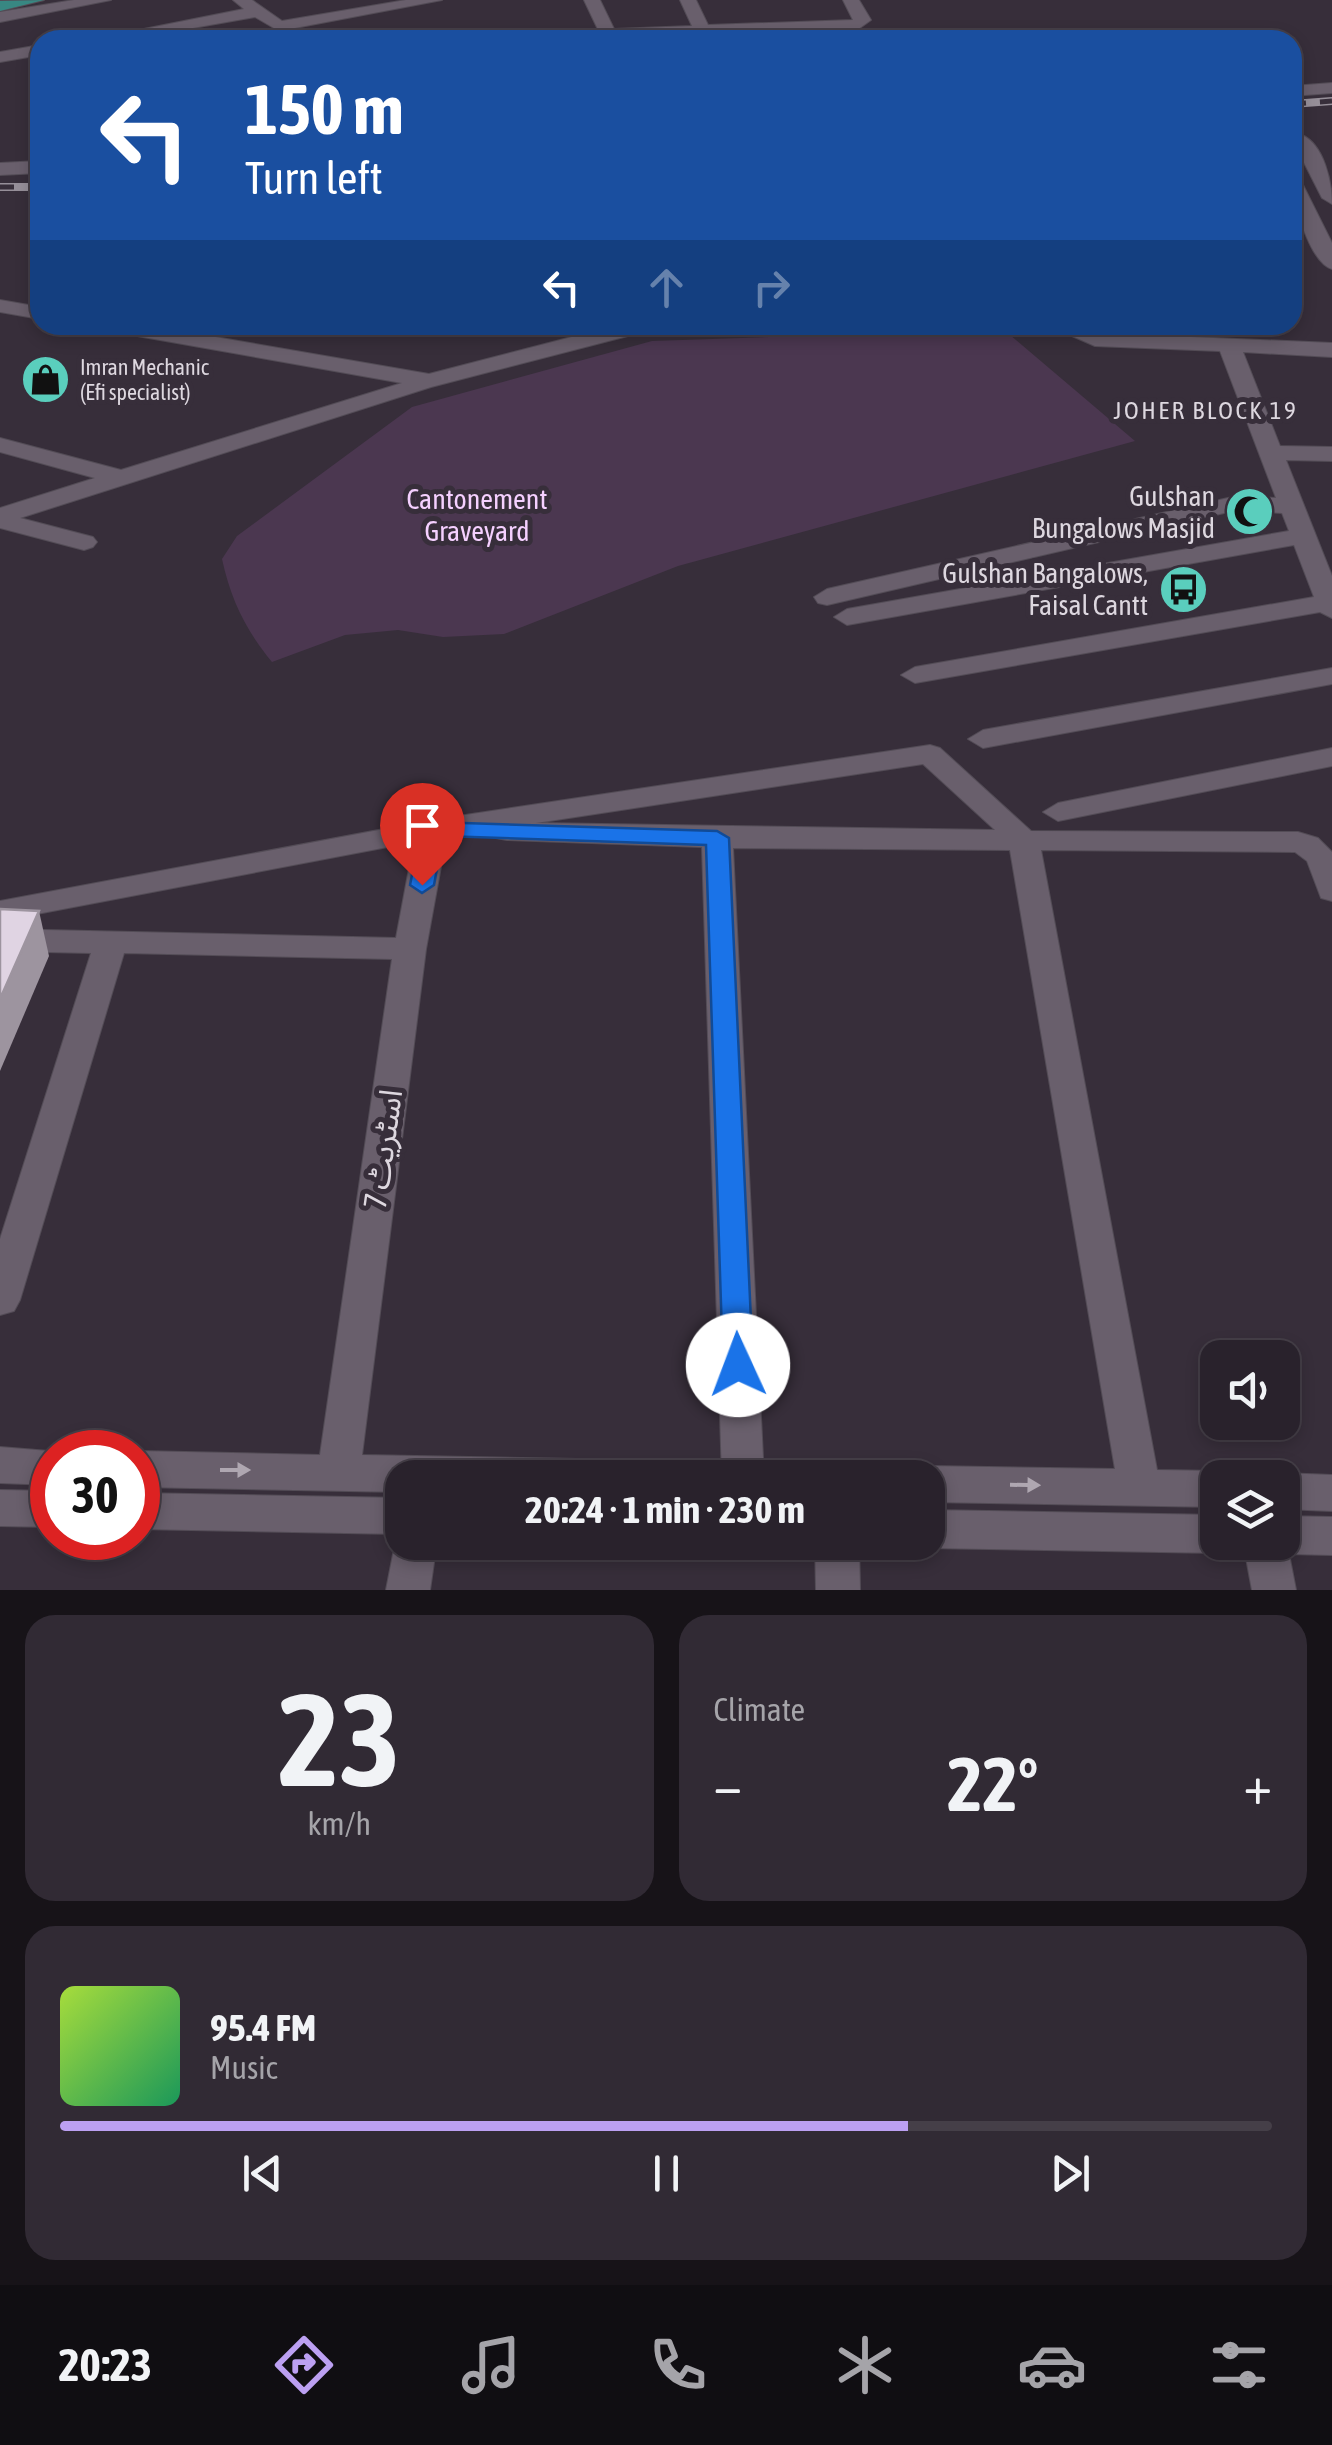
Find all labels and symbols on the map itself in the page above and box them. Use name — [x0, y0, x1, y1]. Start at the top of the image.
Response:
shop icon: Imran Mechanic (Efi specialist) — [19, 354, 71, 406]
place label: Imran Mechanic (Efi specialist) — [80, 354, 210, 405]
district label: JOHER BLOCK 19 — [1114, 396, 1298, 424]
place label: Gulshan Bungalows Masjid — [1032, 480, 1215, 544]
park label: Cantonement Graveyard — [407, 483, 547, 547]
mosque icon: Gulshan Bungalows Masjid — [1224, 486, 1276, 538]
place label: Gulshan Bangalows, Faisal Cantt — [942, 557, 1148, 621]
bus stop icon: Gulshan Bangalows, Faisal Cantt — [1157, 563, 1209, 615]
pin — [380, 783, 465, 886]
street label: اسٹریٹ 7 — [356, 1087, 410, 1211]
position arrow — [686, 1313, 790, 1417]
speed limit sign: 30 — [30, 1430, 160, 1560]
one-way arrow — [219, 1462, 251, 1478]
one-way arrow — [1009, 1477, 1041, 1493]

